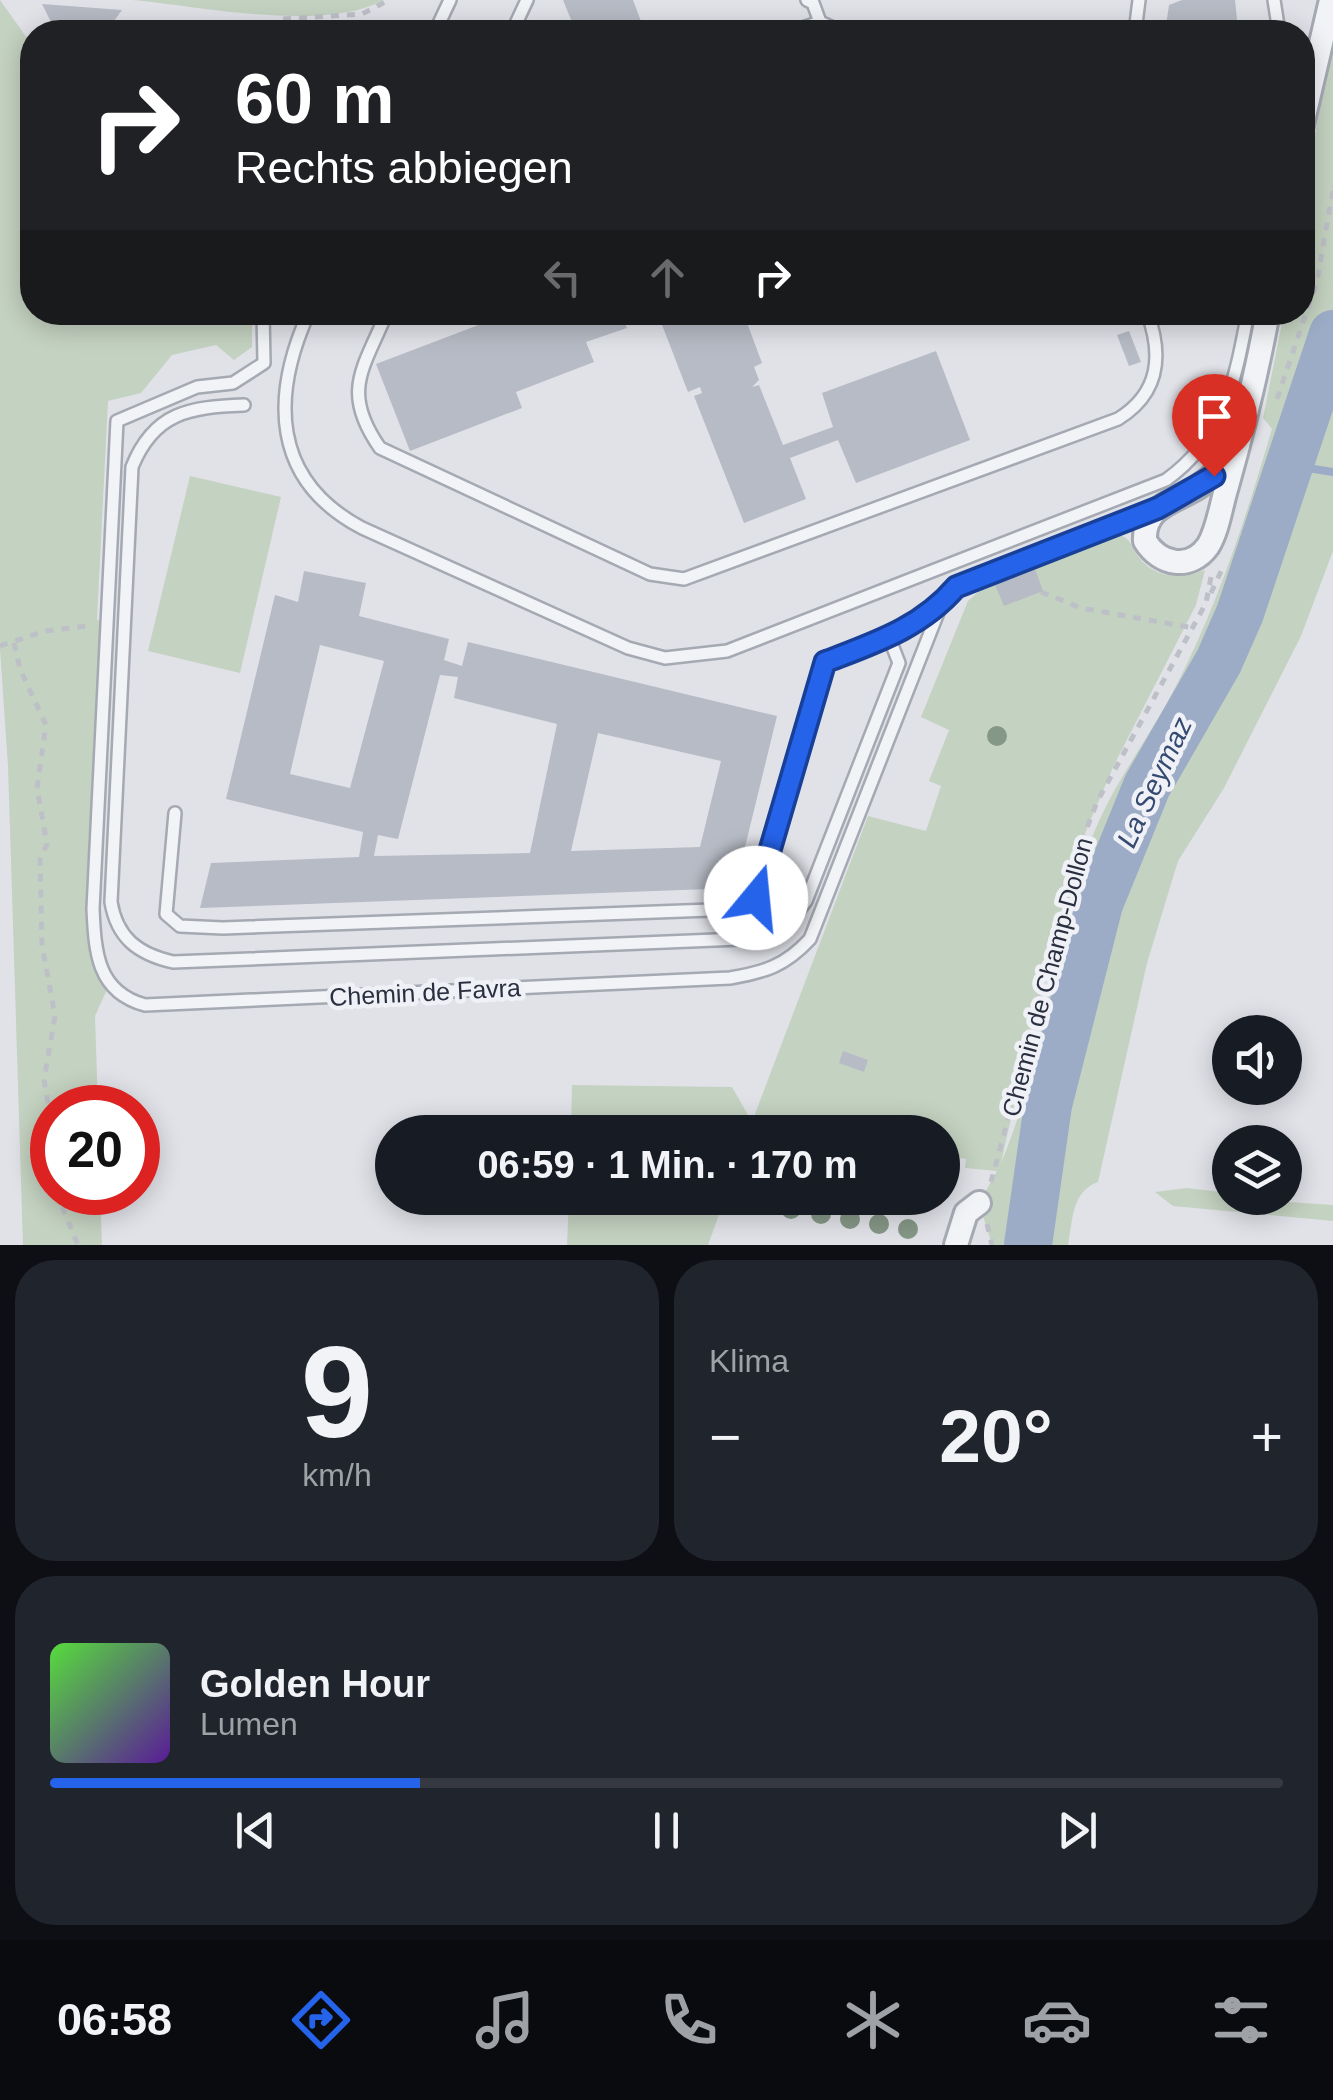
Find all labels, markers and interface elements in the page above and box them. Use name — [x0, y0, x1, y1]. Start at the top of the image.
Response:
icon: right — [70, 60, 200, 190]
text: 60 m — [235, 60, 395, 138]
text: Rechts abbiegen — [235, 142, 573, 193]
icon: left — [535, 250, 590, 305]
icon: ahead — [640, 250, 695, 305]
icon: right — [745, 250, 800, 305]
pin — [1172, 374, 1257, 477]
icon: arrive — [1187, 389, 1242, 444]
water label: La Seymaz — [1111, 712, 1198, 852]
street label: Chemin de Champ-Dollon — [996, 834, 1098, 1120]
position arrow — [704, 846, 808, 950]
street label: Chemin de Favra — [329, 973, 522, 1011]
map controls — [1212, 1015, 1302, 1215]
button: sound — [1212, 1015, 1302, 1105]
speed limit sign: 20 — [30, 1085, 160, 1215]
button: layers — [1212, 1125, 1302, 1215]
text: 06:59 · 1 Min. · 170 m — [477, 1144, 858, 1186]
text: 9 — [301, 1319, 373, 1465]
text: Klima — [709, 1343, 789, 1379]
text: 20° — [939, 1394, 1053, 1478]
text: − — [709, 1406, 741, 1468]
text: + — [1251, 1406, 1283, 1468]
text: km/h — [302, 1457, 372, 1493]
text: Golden Hour — [200, 1663, 430, 1705]
text: Lumen — [200, 1706, 298, 1742]
icon: previous — [228, 1803, 283, 1858]
icon: pause — [639, 1803, 694, 1858]
icon: next — [1050, 1803, 1105, 1858]
icon: directions — [286, 1985, 356, 2055]
icon: music — [470, 1985, 540, 2055]
icon: phone — [654, 1985, 724, 2055]
icon: climate — [838, 1985, 908, 2055]
icon: car — [1022, 1985, 1092, 2055]
icon: filters — [1206, 1985, 1276, 2055]
text: 06:58 — [57, 1994, 172, 2045]

